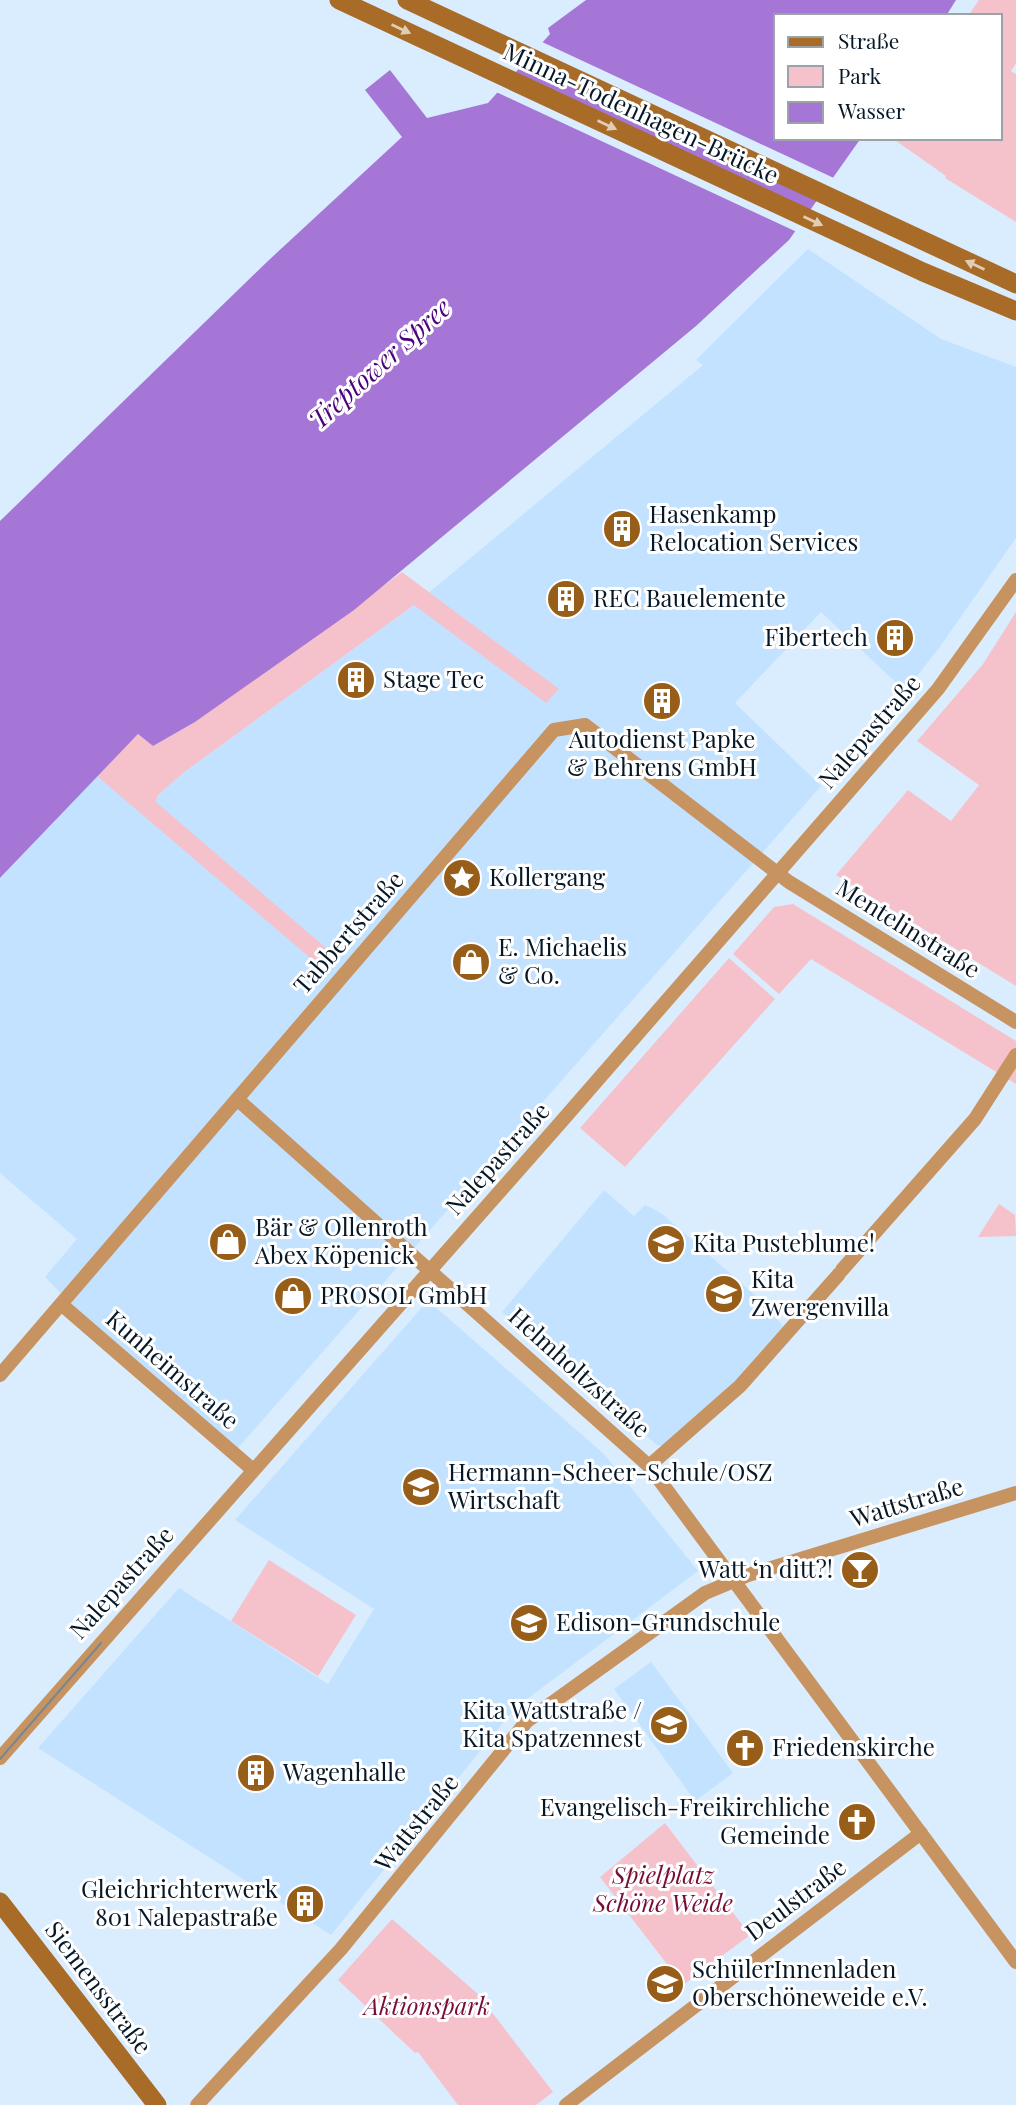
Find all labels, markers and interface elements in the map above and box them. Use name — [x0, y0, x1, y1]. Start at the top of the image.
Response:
legend — [774, 14, 1002, 140]
one-way arrow — [391, 23, 411, 35]
text: Straße — [838, 26, 899, 54]
street label: Minna-Todenhagen-Brücke — [499, 34, 785, 190]
text: Park — [838, 61, 882, 89]
text: Wasser — [837, 96, 906, 124]
one-way arrow — [597, 119, 617, 131]
one-way arrow — [803, 216, 823, 227]
one-way arrow — [965, 259, 985, 270]
water label: Treptower Spree — [300, 290, 458, 436]
place label: Hasenkamp Relocation Services — [649, 497, 858, 557]
building icon: Hasenkamp Relocation Services — [601, 508, 643, 550]
building icon: REC Bauelemente — [545, 578, 587, 620]
place label: REC Bauelemente — [593, 581, 786, 613]
building icon: Fibertech — [874, 617, 916, 659]
place label: Fibertech — [765, 620, 868, 652]
building icon: Stage Tec — [335, 659, 377, 701]
place label: Stage Tec — [383, 662, 484, 694]
street label: Nalepastraße — [810, 667, 927, 794]
building icon: Autodienst Papke & Behrens GmbH — [641, 680, 683, 722]
place label: Autodienst Papke & Behrens GmbH — [567, 722, 757, 782]
place icon: Kollergang — [441, 857, 483, 899]
place label: Kollergang — [489, 860, 605, 892]
street label: Tabbertstraße — [285, 863, 410, 1000]
street label: Mentelinstraße — [831, 870, 987, 984]
place label: E. Michaelis & Co. — [498, 930, 627, 990]
shop icon: E. Michaelis & Co. — [450, 941, 492, 983]
street label: Nalepastraße — [437, 1095, 556, 1221]
place label: Bär & Ollenroth Abex Köpenick — [254, 1210, 428, 1270]
shop icon: Bär & Ollenroth Abex Köpenick — [207, 1221, 249, 1263]
school or university icon: Kita Pusteblume! — [645, 1223, 687, 1265]
place label: Kita Pusteblume! — [693, 1226, 875, 1258]
place label: Kita Zwergenvilla — [751, 1262, 889, 1322]
school or university icon: Kita Zwergenvilla — [703, 1273, 745, 1315]
shop icon: PROSOL GmbH — [272, 1275, 314, 1317]
place label: PROSOL GmbH — [320, 1278, 487, 1310]
street label: Helmholtzstraße — [503, 1299, 658, 1444]
street label: Kunheimstraße — [100, 1302, 247, 1435]
place label: Hermann-Scheer-Schule/OSZ Wirtschaft — [447, 1455, 773, 1515]
school or university icon: Hermann-Scheer-Schule/OSZ Wirtschaft — [400, 1466, 442, 1508]
street label: Wattstraße — [845, 1469, 967, 1534]
street label: Nalepastraße — [61, 1519, 180, 1645]
bar icon: Watt ‘n ditt?! — [839, 1549, 881, 1591]
place label: Watt ‘n ditt?! — [697, 1552, 833, 1584]
school or university icon: Edison-Grundschule — [508, 1602, 550, 1644]
place label: Edison-Grundschule — [556, 1605, 781, 1637]
place label: Kita Wattstraße / Kita Spatzennest — [462, 1693, 642, 1753]
school or university icon: Kita Wattstraße / Kita Spatzennest — [648, 1704, 690, 1746]
church icon: Friedenskirche — [724, 1727, 766, 1769]
place label: Friedenskirche — [772, 1730, 935, 1762]
building icon: Wagenhalle — [235, 1752, 277, 1794]
place label: Wagenhalle — [282, 1755, 406, 1787]
street label: Wattstraße — [366, 1766, 465, 1878]
place label: Evangelisch-Freikirchliche Gemeinde — [540, 1790, 830, 1850]
church icon: Evangelisch-Freikirchliche Gemeinde — [836, 1801, 878, 1843]
street label: Deulstraße — [738, 1850, 852, 1947]
park label: Spielplatz Schöne Weide — [592, 1858, 733, 1918]
place label: Gleichrichterwerk 801 Nalepastraße — [81, 1872, 279, 1932]
building icon: Gleichrichterwerk 801 Nalepastraße — [284, 1883, 326, 1925]
street label: Siemensstraße — [39, 1914, 160, 2060]
place label: SchülerInnenladen Oberschöneweide e.V. — [692, 1952, 928, 2012]
school or university icon: SchülerInnenladen Oberschöneweide e.V. — [644, 1963, 686, 2005]
park label: Aktionspark — [361, 1989, 490, 2021]

